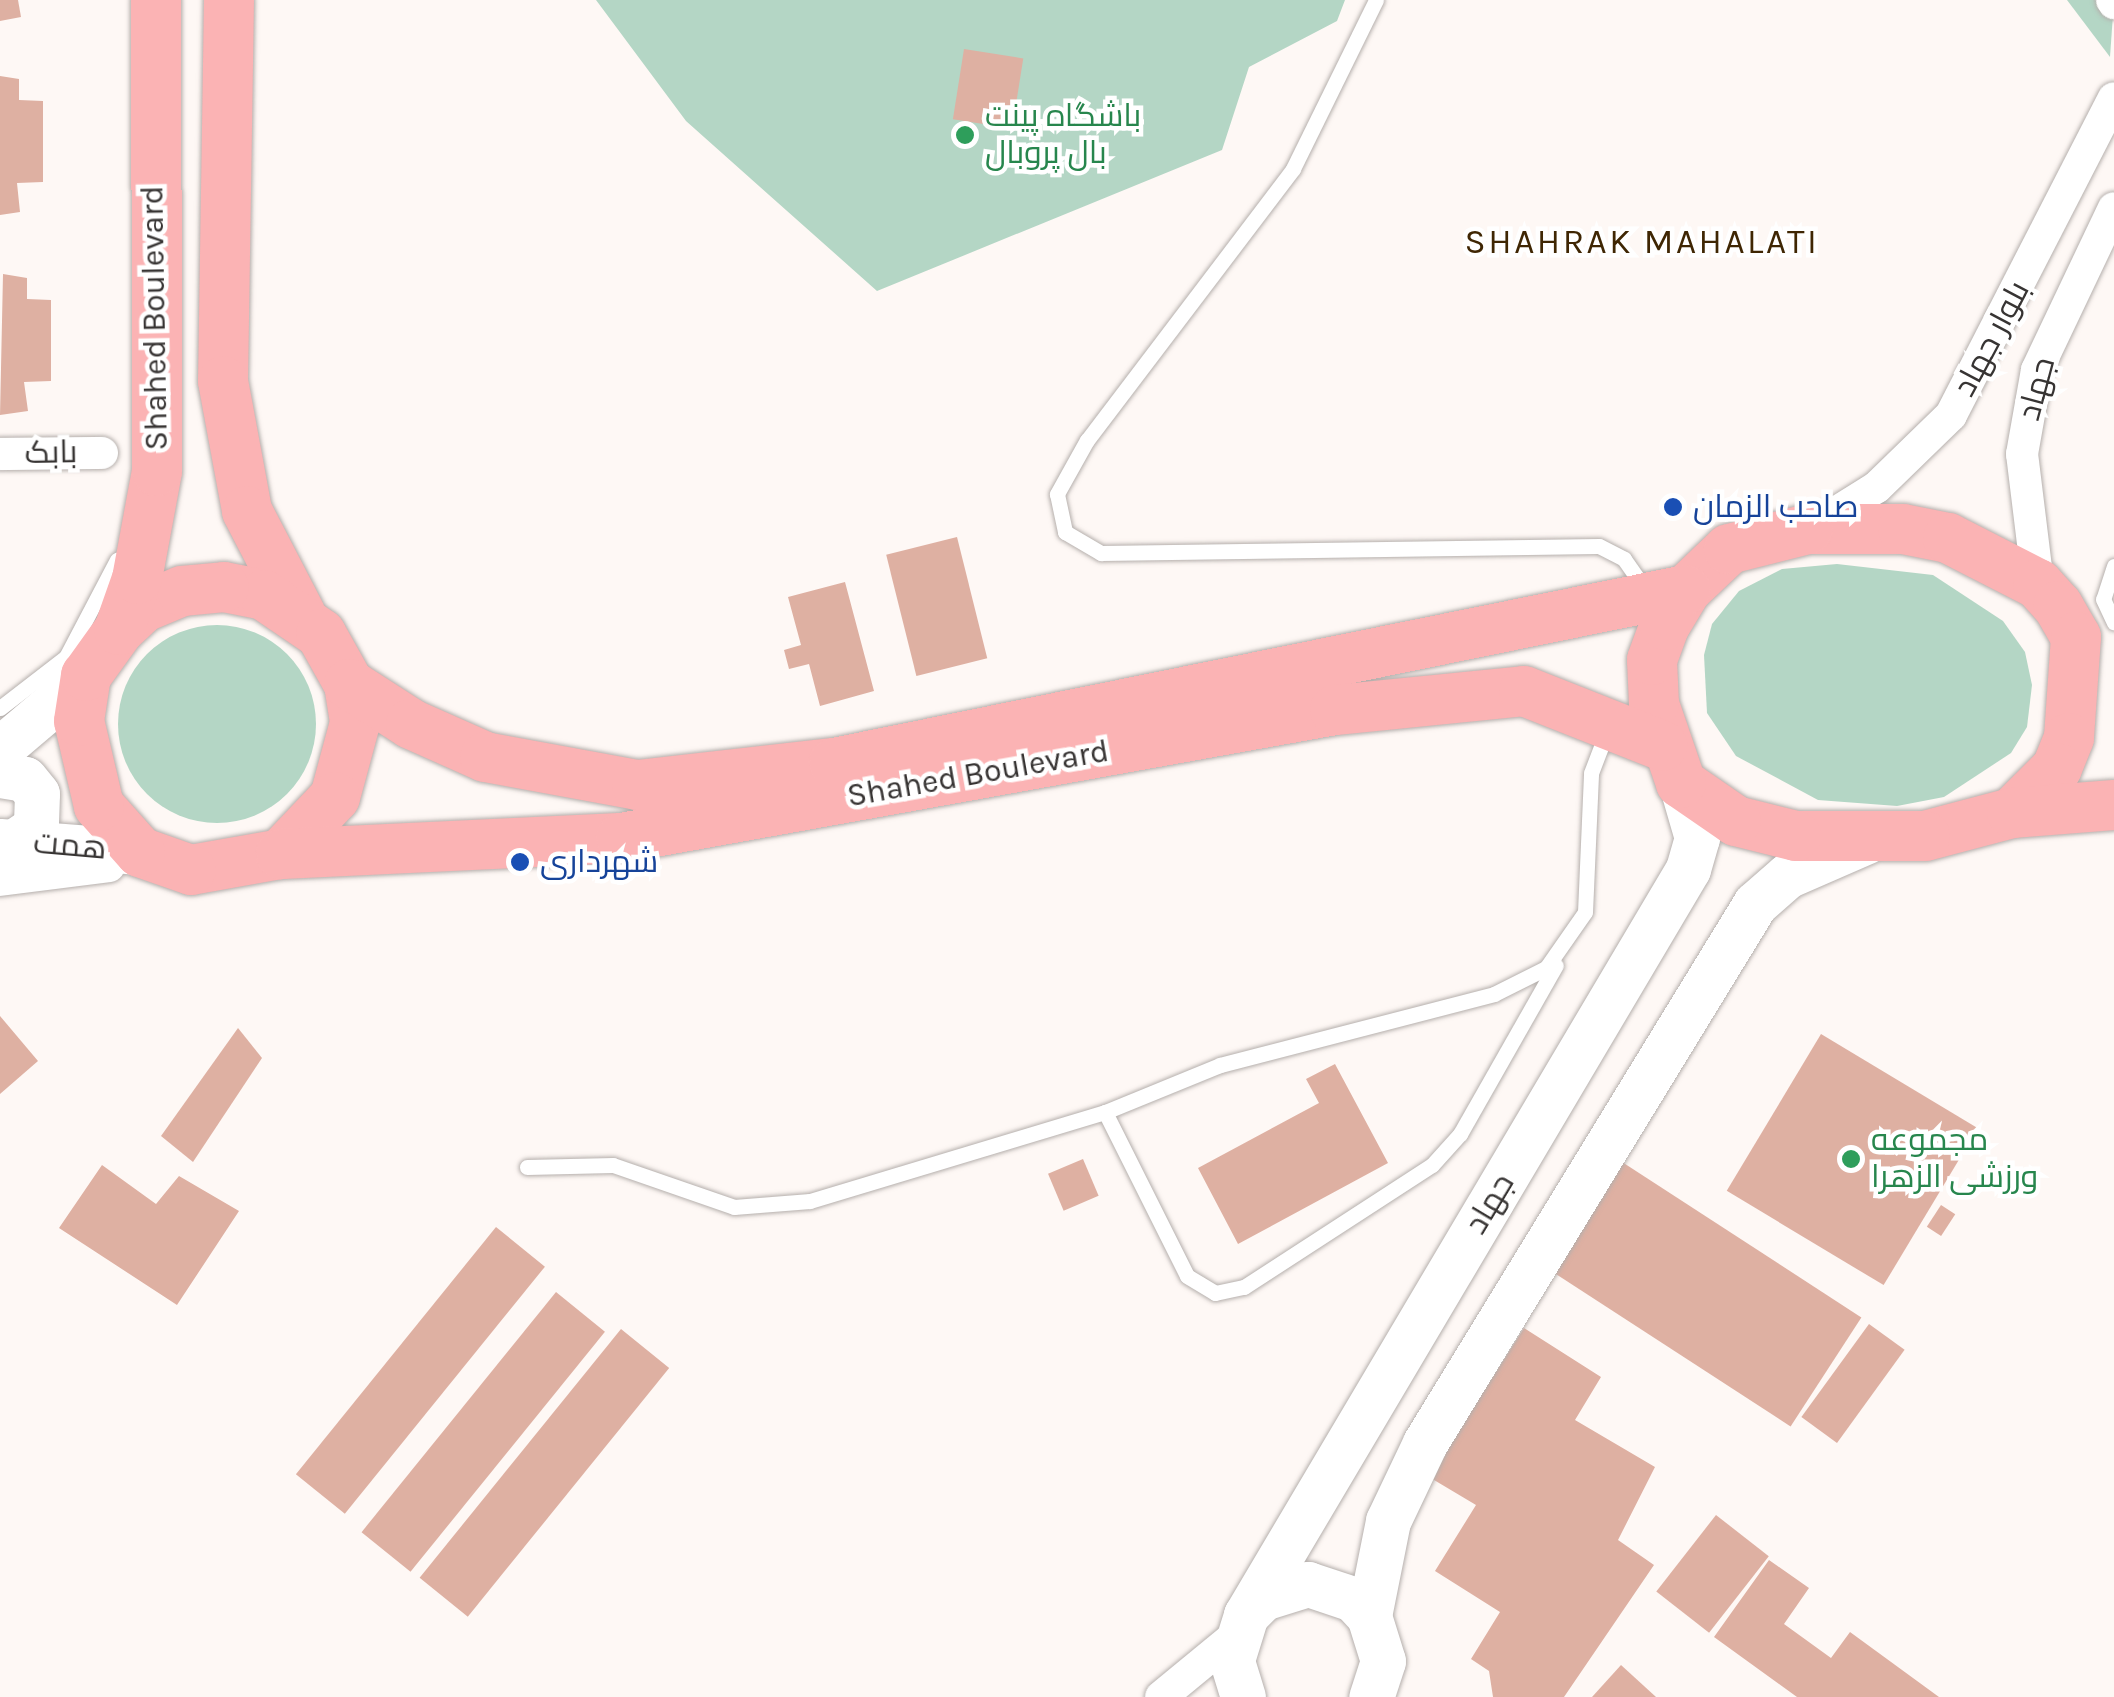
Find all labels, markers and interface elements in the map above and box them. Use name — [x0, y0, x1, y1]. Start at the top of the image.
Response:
place label: باشگاه پینت بال پروبال — [985, 98, 1141, 173]
marker: باشگاه پینت بال پروبال — [954, 124, 976, 146]
street label: Shahed Boulevard — [133, 185, 177, 451]
district label: SHAHRAK MAHALATI — [1465, 221, 1819, 263]
street label: بلوار جهاد — [1946, 275, 2038, 403]
street label: جهاد — [2010, 353, 2064, 425]
street label: بابک — [24, 433, 78, 473]
place label: صاحب الزمان — [1693, 488, 1858, 526]
marker: صاحب الزمان — [1662, 496, 1684, 518]
street label: Shahed Boulevard — [844, 732, 1112, 816]
street label: همت — [32, 824, 108, 868]
place label: شهرداری — [540, 843, 658, 881]
marker: شهرداری — [509, 851, 531, 873]
place label: مجموعه ورزشی الزهرا — [1871, 1122, 2038, 1197]
marker: مجموعه ورزشی الزهرا — [1840, 1148, 1862, 1170]
street label: جهاد — [1457, 1167, 1523, 1241]

